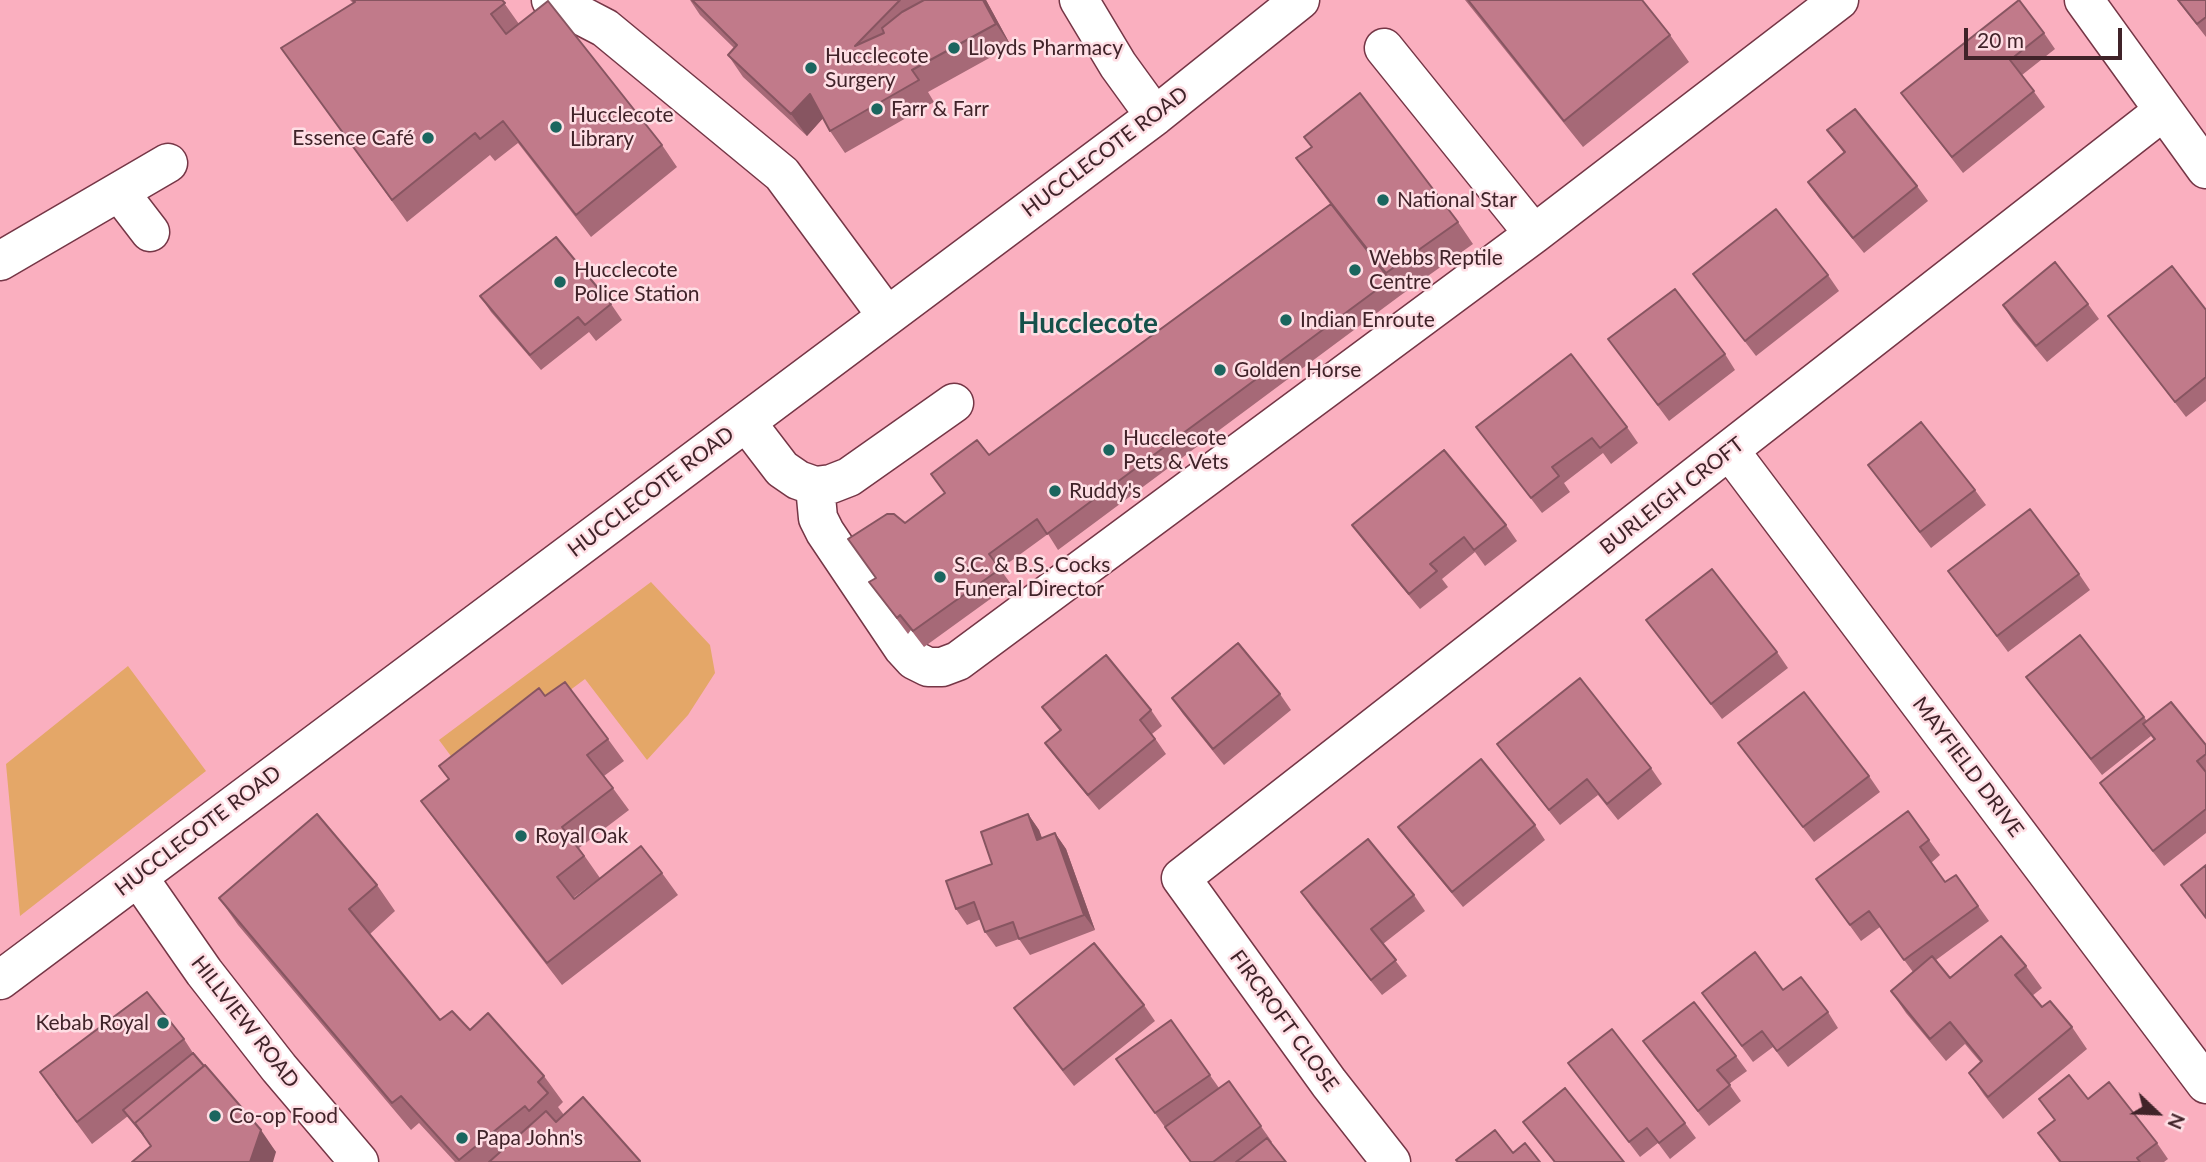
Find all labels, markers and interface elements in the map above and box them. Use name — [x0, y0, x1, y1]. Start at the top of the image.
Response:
scale bar — [1968, 14, 2126, 58]
text: 20 m — [1977, 27, 2024, 52]
place label: Lloyds Pharmacy — [968, 35, 1123, 61]
marker: Lloyds Pharmacy — [946, 40, 962, 56]
place label: Hucclecote Surgery — [825, 43, 929, 93]
marker: Hucclecote Surgery — [803, 60, 819, 76]
street label: HUCCLECOTE ROAD — [1017, 81, 1193, 223]
place label: Farr & Farr — [891, 96, 989, 122]
marker: Farr & Farr — [869, 101, 885, 117]
place label: Hucclecote Library — [570, 102, 674, 152]
marker: Hucclecote Library — [548, 119, 564, 135]
place label: Essence Café — [292, 125, 414, 151]
marker: Essence Café — [420, 130, 436, 146]
place label: National Star — [1397, 187, 1517, 213]
marker: National Star — [1375, 192, 1391, 208]
place label: Webbs Reptile Centre — [1369, 245, 1503, 295]
place label: Hucclecote Police Station — [574, 257, 700, 307]
marker: Webbs Reptile Centre — [1347, 262, 1363, 278]
marker: Hucclecote Police Station — [552, 274, 568, 290]
district label: Hucclecote — [1018, 307, 1158, 341]
place label: Indian Enroute — [1300, 307, 1435, 333]
marker: Indian Enroute — [1278, 312, 1294, 328]
place label: Golden Horse — [1234, 357, 1361, 383]
marker: Golden Horse — [1212, 362, 1228, 378]
street label: HUCCLECOTE ROAD — [563, 421, 739, 563]
place label: Hucclecote Pets & Vets — [1123, 425, 1229, 475]
street label: BURLEIGH CROFT — [1595, 432, 1749, 560]
marker: Hucclecote Pets & Vets — [1101, 442, 1117, 458]
place label: Ruddy's — [1069, 478, 1141, 504]
marker: Ruddy's — [1047, 483, 1063, 499]
place label: S.C. & B.S. Cocks Funeral Director — [954, 552, 1110, 602]
marker: S.C. & B.S. Cocks Funeral Director — [932, 569, 948, 585]
street label: MAYFIELD DRIVE — [1907, 692, 2029, 842]
street label: HUCCLECOTE ROAD — [110, 760, 286, 902]
place label: Royal Oak — [535, 823, 628, 849]
marker: Royal Oak — [513, 828, 529, 844]
street label: FIRCROFT CLOSE — [1224, 945, 1344, 1097]
street label: HILLVIEW ROAD — [186, 951, 304, 1093]
place label: Kebab Royal — [35, 1010, 149, 1036]
marker: Kebab Royal — [155, 1015, 171, 1031]
north arrow — [2122, 1078, 2192, 1148]
place label: Co-op Food — [229, 1103, 338, 1129]
marker: Co-op Food — [207, 1108, 223, 1124]
text: N — [2163, 1110, 2190, 1133]
place label: Papa John's — [476, 1125, 583, 1151]
marker: Papa John's — [454, 1130, 470, 1146]

